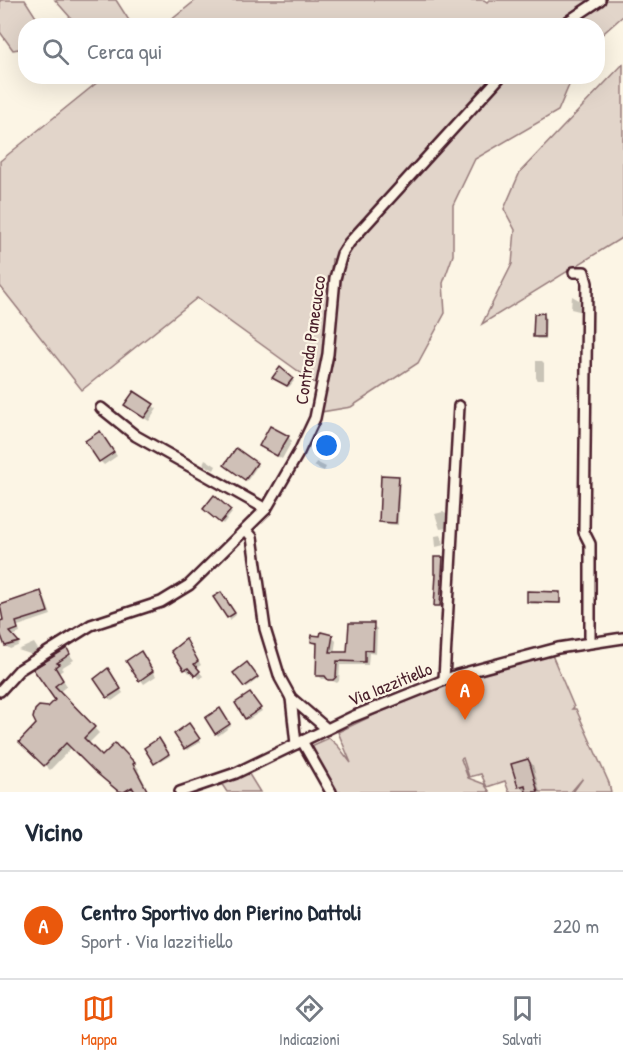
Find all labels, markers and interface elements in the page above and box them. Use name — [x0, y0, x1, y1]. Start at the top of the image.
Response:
search box — [18, 18, 605, 84]
icon: search — [39, 35, 72, 68]
text: Cerca qui — [87, 36, 162, 66]
street label: Contrada Panecucco — [289, 274, 331, 406]
your location — [312, 431, 341, 460]
street label: Via Iazzitiello — [344, 656, 436, 712]
pin: A — [446, 670, 484, 720]
text: Vicino — [24, 814, 83, 849]
text: Centro Sportivo don Pierino Dattoli — [81, 897, 362, 927]
text: A — [39, 912, 48, 939]
text: 220 m — [553, 912, 599, 939]
text: Sport · Via Iazzitiello — [81, 927, 233, 954]
tab: Mappa — [81, 992, 117, 1050]
tab: Indicazioni — [279, 992, 340, 1050]
tab: Salvati — [502, 992, 542, 1050]

